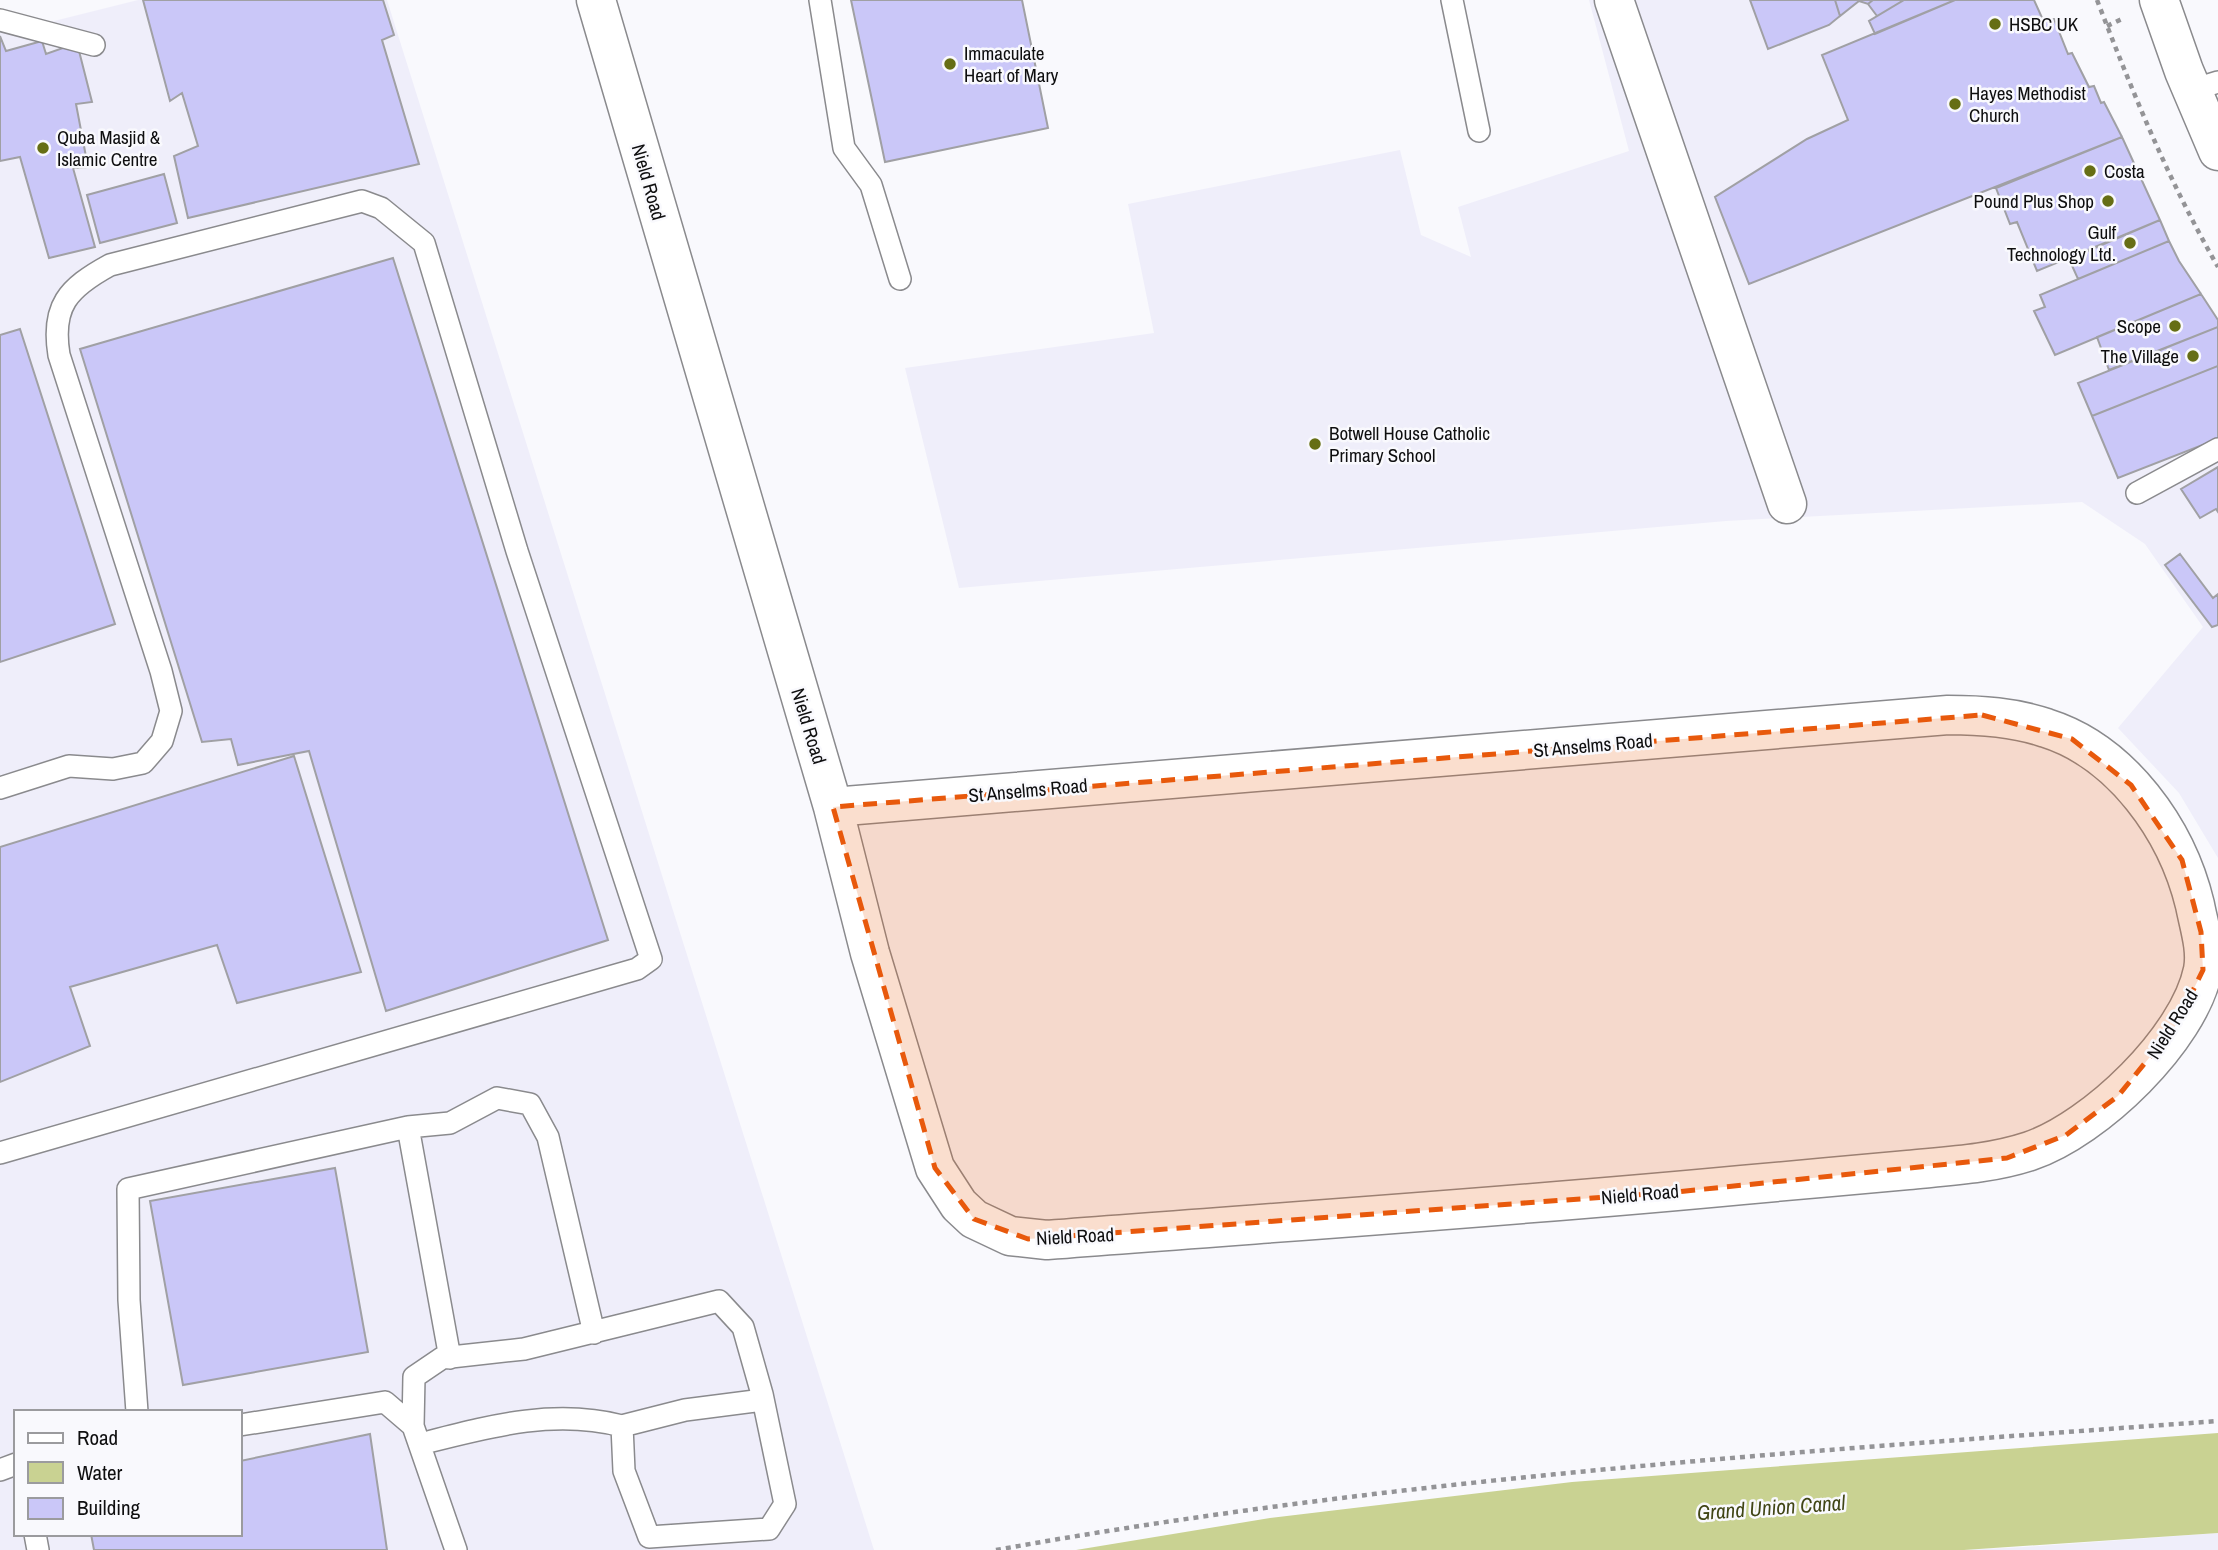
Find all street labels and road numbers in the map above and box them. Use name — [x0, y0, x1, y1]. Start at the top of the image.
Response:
street label: Nield Road — [626, 141, 672, 223]
street label: Nield Road — [785, 685, 833, 767]
street label: St Anselms Road — [1532, 727, 1654, 763]
street label: St Anselms Road — [967, 772, 1089, 808]
street label: Nield Road — [2140, 984, 2204, 1064]
street label: Nield Road — [1600, 1178, 1680, 1210]
street label: Nield Road — [1035, 1221, 1115, 1251]

